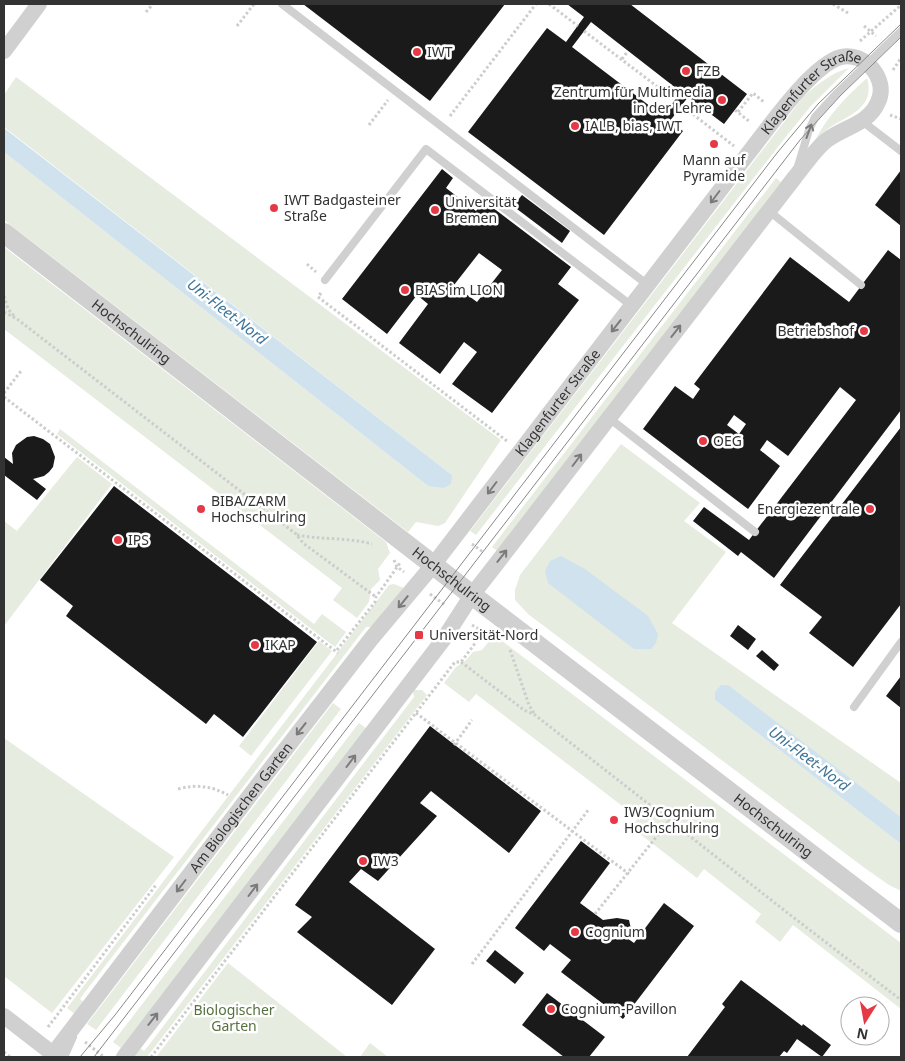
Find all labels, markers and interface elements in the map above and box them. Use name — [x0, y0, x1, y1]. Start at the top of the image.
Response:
place label: IWT — [427, 42, 453, 61]
marker: IWT — [411, 46, 423, 58]
street label: Klagenfurter Straße — [756, 46, 865, 138]
place label: FZB — [696, 61, 720, 80]
marker: FZB — [680, 65, 692, 77]
place label: Zentrum für Multimedia in der Lehre — [554, 82, 712, 117]
marker: Zentrum für Multimedia in der Lehre — [716, 94, 728, 106]
place label: IALB, bias, IWT — [585, 116, 682, 135]
marker: IALB, bias, IWT — [569, 120, 581, 132]
one-way arrow — [805, 123, 814, 139]
marker: Mann auf Pyramide — [708, 138, 720, 150]
place label: Mann auf Pyramide — [683, 150, 747, 185]
place label: IWT Badgasteiner Straße — [284, 190, 401, 225]
one-way arrow — [710, 190, 720, 204]
place label: Universität Bremen — [445, 192, 517, 227]
marker: IWT Badgasteiner Straße — [268, 202, 280, 214]
marker: Universität Bremen — [429, 204, 441, 216]
water label: Uni-Fleet-Nord — [183, 274, 272, 349]
place label: BIAS im LION — [415, 280, 503, 299]
marker: BIAS im LION — [399, 284, 411, 296]
street label: Hochschulring — [88, 294, 175, 368]
one-way arrow — [611, 320, 622, 333]
place label: Betriebshof — [777, 321, 855, 340]
one-way arrow — [671, 325, 682, 338]
marker: Betriebshof — [858, 325, 870, 337]
street label: Klagenfurter Straße — [510, 345, 604, 460]
place label: OEG — [713, 431, 742, 450]
marker: OEG — [697, 435, 709, 447]
one-way arrow — [572, 454, 583, 467]
one-way arrow — [487, 481, 498, 494]
place label: BIBA/ZARM Hochschulring — [211, 491, 306, 526]
place label: Energiezentrale — [757, 499, 860, 518]
marker: BIBA/ZARM Hochschulring — [195, 503, 207, 515]
marker: Energiezentrale — [864, 503, 876, 515]
place label: IPS — [128, 530, 149, 549]
marker: IPS — [112, 534, 124, 546]
street label: Hochschulring — [408, 542, 496, 616]
one-way arrow — [496, 550, 507, 563]
one-way arrow — [397, 595, 408, 608]
place label: Universität-Nord — [429, 625, 538, 644]
marker: Universität-Nord — [413, 629, 425, 641]
place label: IKAP — [265, 635, 296, 654]
marker: IKAP — [249, 639, 261, 651]
water label: Uni-Fleet-Nord — [765, 721, 854, 795]
one-way arrow — [296, 722, 307, 735]
street label: Am Biologischen Garten — [185, 738, 296, 876]
one-way arrow — [346, 754, 356, 768]
street label: Hochschulring — [730, 789, 817, 862]
place label: IW3/Cognium Hochschulring — [624, 802, 719, 837]
marker: IW3/Cognium Hochschulring — [608, 814, 620, 826]
place label: IW3 — [373, 851, 399, 870]
marker: IW3 — [357, 855, 369, 867]
one-way arrow — [176, 879, 187, 892]
one-way arrow — [247, 884, 258, 897]
place label: Cognium — [585, 922, 645, 941]
marker: Cognium — [569, 926, 581, 938]
north arrow — [840, 996, 890, 1046]
place label: Cognium-Pavillon — [561, 999, 677, 1018]
park label: Biologischer Garten — [193, 1000, 275, 1035]
marker: Cognium-Pavillon — [545, 1003, 557, 1015]
one-way arrow — [148, 1012, 159, 1025]
text: N — [855, 1024, 870, 1045]

